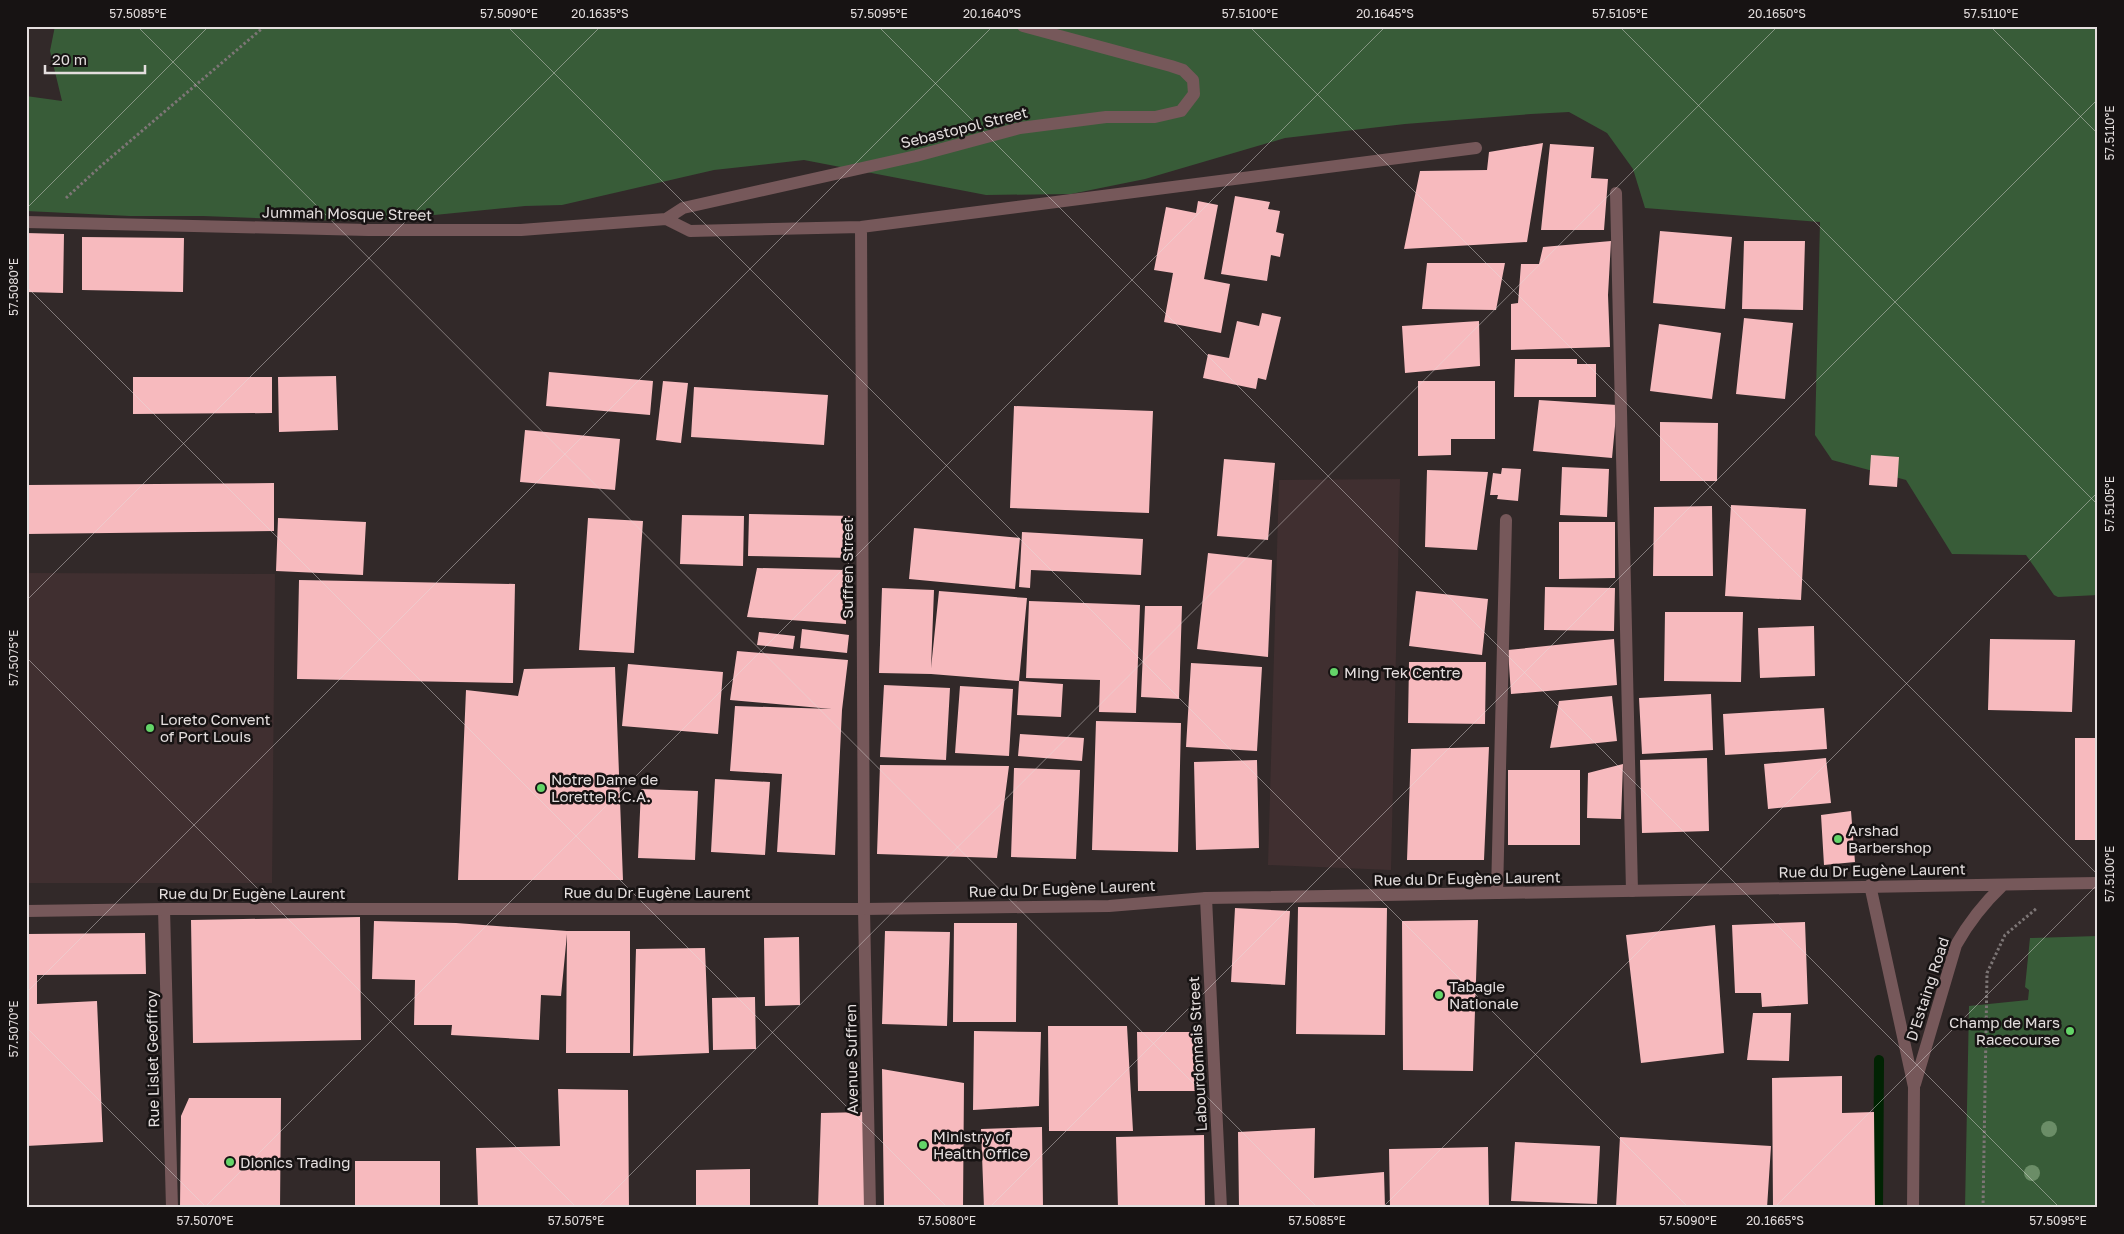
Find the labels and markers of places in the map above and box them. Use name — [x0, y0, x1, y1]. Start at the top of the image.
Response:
place label: Ming Tek Centre — [1344, 663, 1461, 681]
marker: Ming Tek Centre — [1328, 666, 1340, 678]
place label: Loreto Convent of Port Louis — [160, 710, 271, 745]
marker: Loreto Convent of Port Louis — [144, 722, 156, 734]
place label: Notre Dame de Lorette R.C.A. — [551, 770, 658, 805]
marker: Notre Dame de Lorette R.C.A. — [535, 782, 547, 794]
place label: Arshad Barbershop — [1848, 821, 1932, 856]
marker: Arshad Barbershop — [1832, 833, 1844, 845]
place label: Tabagie Nationale — [1449, 977, 1519, 1012]
marker: Tabagie Nationale — [1433, 989, 1445, 1001]
place label: Champ de Mars Racecourse — [1949, 1013, 2060, 1048]
marker: Champ de Mars Racecourse — [2064, 1025, 2076, 1037]
place label: Ministry of Health Office — [933, 1127, 1028, 1162]
marker: Ministry of Health Office — [917, 1139, 929, 1151]
place label: Dionics Trading — [240, 1153, 350, 1171]
marker: Dionics Trading — [224, 1156, 236, 1168]

